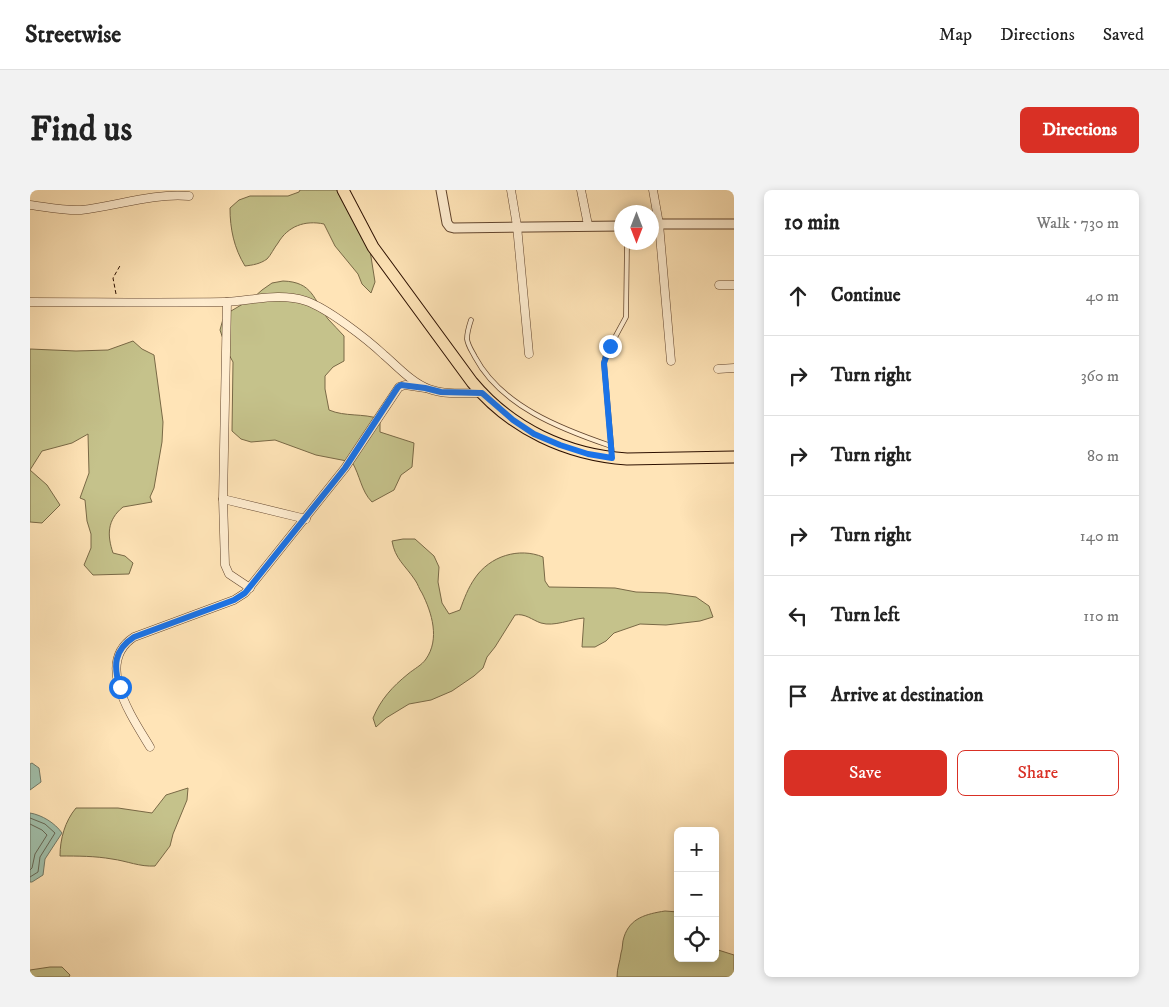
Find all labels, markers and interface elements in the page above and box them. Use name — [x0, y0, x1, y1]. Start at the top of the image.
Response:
text: Streetwise — [25, 20, 121, 50]
text: Map — [939, 24, 972, 46]
text: Directions — [1000, 24, 1075, 46]
text: Saved — [1103, 24, 1144, 46]
button: Directions — [1020, 107, 1139, 153]
text: Find us — [30, 108, 132, 152]
north arrow — [614, 205, 659, 250]
text: 10 min — [784, 210, 840, 236]
text: Walk · 730 m — [1037, 213, 1119, 233]
icon: ahead — [784, 282, 812, 310]
text: Continue — [831, 284, 901, 307]
text: 40 m — [1086, 286, 1119, 306]
route end — [599, 335, 622, 358]
icon: right — [784, 362, 812, 390]
text: Turn right — [831, 364, 911, 387]
text: 360 m — [1081, 366, 1119, 386]
icon: right — [784, 442, 812, 470]
text: Turn right — [831, 444, 911, 467]
text: 80 m — [1087, 446, 1119, 466]
icon: right — [784, 522, 812, 550]
text: Turn right — [831, 524, 911, 547]
text: 140 m — [1080, 526, 1119, 546]
icon: left — [784, 602, 812, 630]
text: Turn left — [831, 604, 900, 627]
text: 110 m — [1083, 606, 1119, 626]
route start — [109, 676, 132, 699]
icon: arrive — [784, 682, 812, 710]
text: Arrive at destination — [831, 684, 983, 707]
button: Save — [784, 750, 947, 796]
button: Share — [957, 750, 1119, 796]
map controls — [674, 827, 719, 962]
button: + — [674, 827, 719, 872]
button: − — [674, 872, 719, 917]
button: locate — [674, 917, 719, 962]

